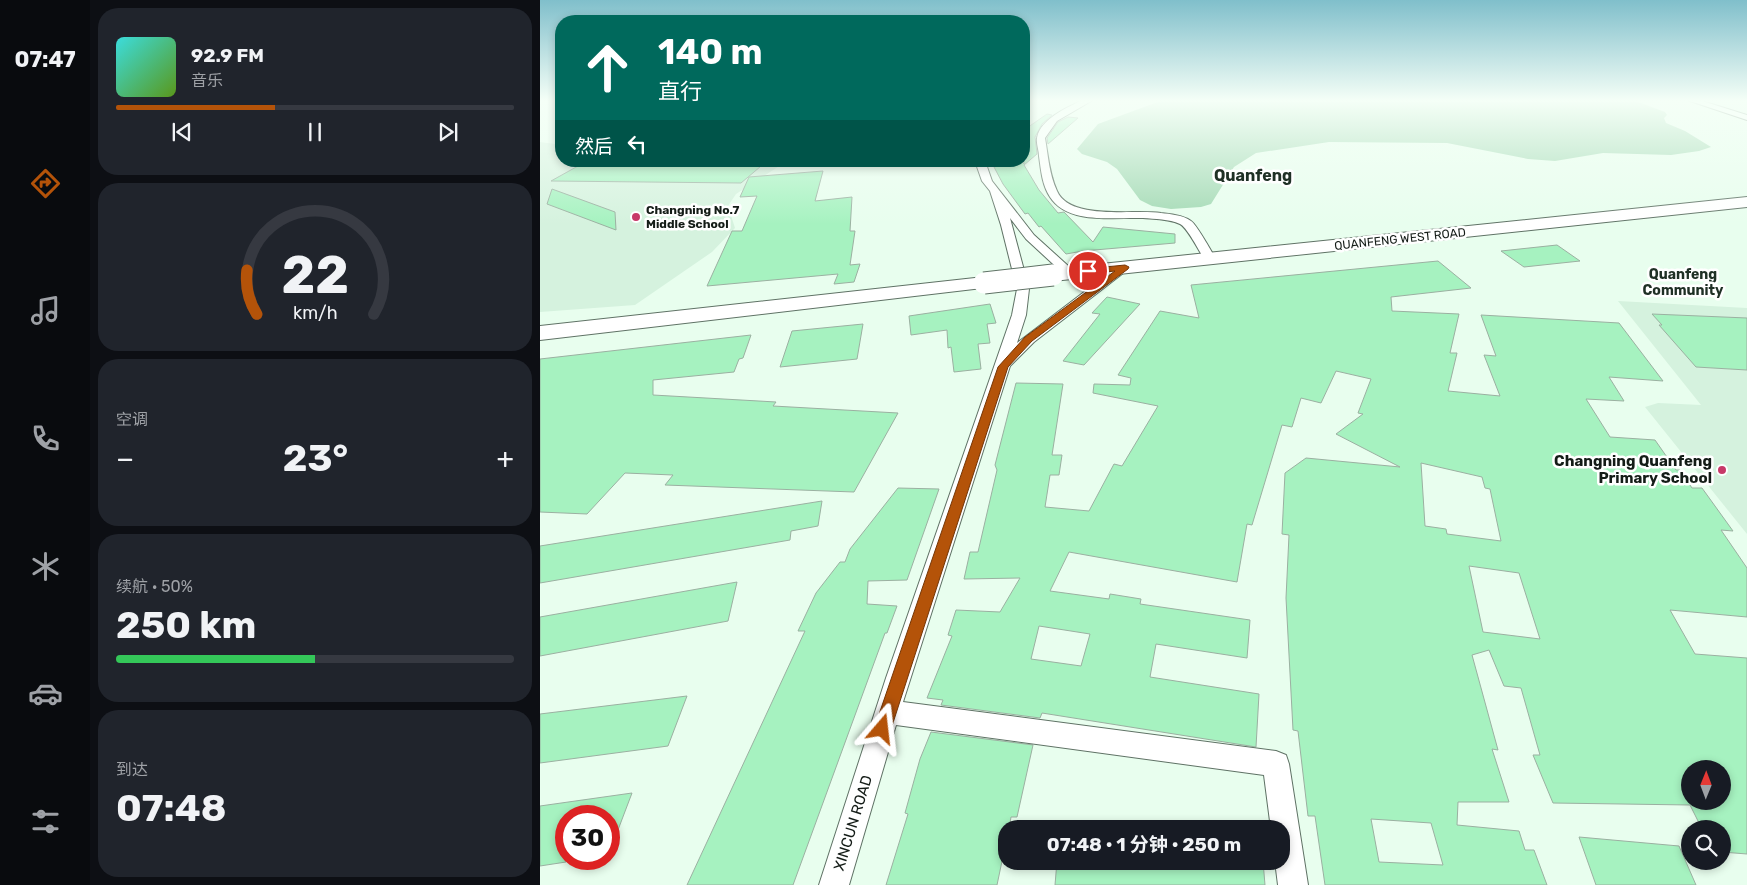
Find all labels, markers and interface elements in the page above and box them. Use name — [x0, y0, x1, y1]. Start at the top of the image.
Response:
text: 140 m — [658, 31, 763, 73]
icon: ahead — [575, 35, 640, 100]
text: 92.9 FM — [191, 44, 264, 67]
text: 07:47 — [14, 46, 76, 73]
text: 音乐 — [191, 71, 223, 90]
text: 直行 — [658, 78, 702, 105]
icon: previous — [168, 118, 196, 146]
icon: pause — [301, 118, 329, 146]
icon: next — [434, 118, 462, 146]
icon: left — [623, 130, 651, 158]
text: 然后 — [575, 135, 613, 158]
icon: directions — [28, 166, 63, 201]
district label: Quanfeng — [1214, 166, 1292, 185]
place label: Changning No.7 Middle School — [646, 203, 740, 231]
marker: Changning No.7 Middle School — [630, 211, 642, 223]
street label: QUANFENG WEST ROAD — [1333, 225, 1467, 253]
text: 22 — [281, 244, 349, 306]
pin — [1067, 250, 1109, 292]
icon: arrive — [1074, 257, 1102, 285]
district label: Quanfeng Community — [1643, 266, 1724, 299]
icon: music — [28, 293, 63, 328]
text: km/h — [293, 302, 337, 323]
text: 空调 — [116, 410, 148, 429]
icon: phone — [28, 421, 63, 456]
text: 23° — [283, 435, 348, 481]
text: − — [116, 442, 134, 475]
text: + — [497, 442, 514, 475]
place label: Changning Quanfeng Primary School — [1554, 452, 1712, 487]
marker: Changning Quanfeng Primary School — [1716, 464, 1728, 476]
icon: climate — [28, 549, 63, 584]
text: 续航 · 50% — [116, 577, 193, 596]
text: 250 km — [116, 602, 256, 648]
icon: car — [28, 676, 63, 711]
position arrow — [855, 702, 907, 754]
text: 到达 — [116, 760, 148, 779]
north arrow — [1681, 760, 1731, 810]
map controls — [1681, 760, 1731, 870]
street label: XINCUN ROAD — [830, 773, 876, 873]
text: 07:48 — [116, 785, 226, 831]
icon: filters — [28, 804, 63, 839]
speed limit sign: 30 — [555, 805, 620, 870]
button: search — [1681, 820, 1731, 870]
text: 07:48 · 1 分钟 · 250 m — [1047, 833, 1241, 856]

